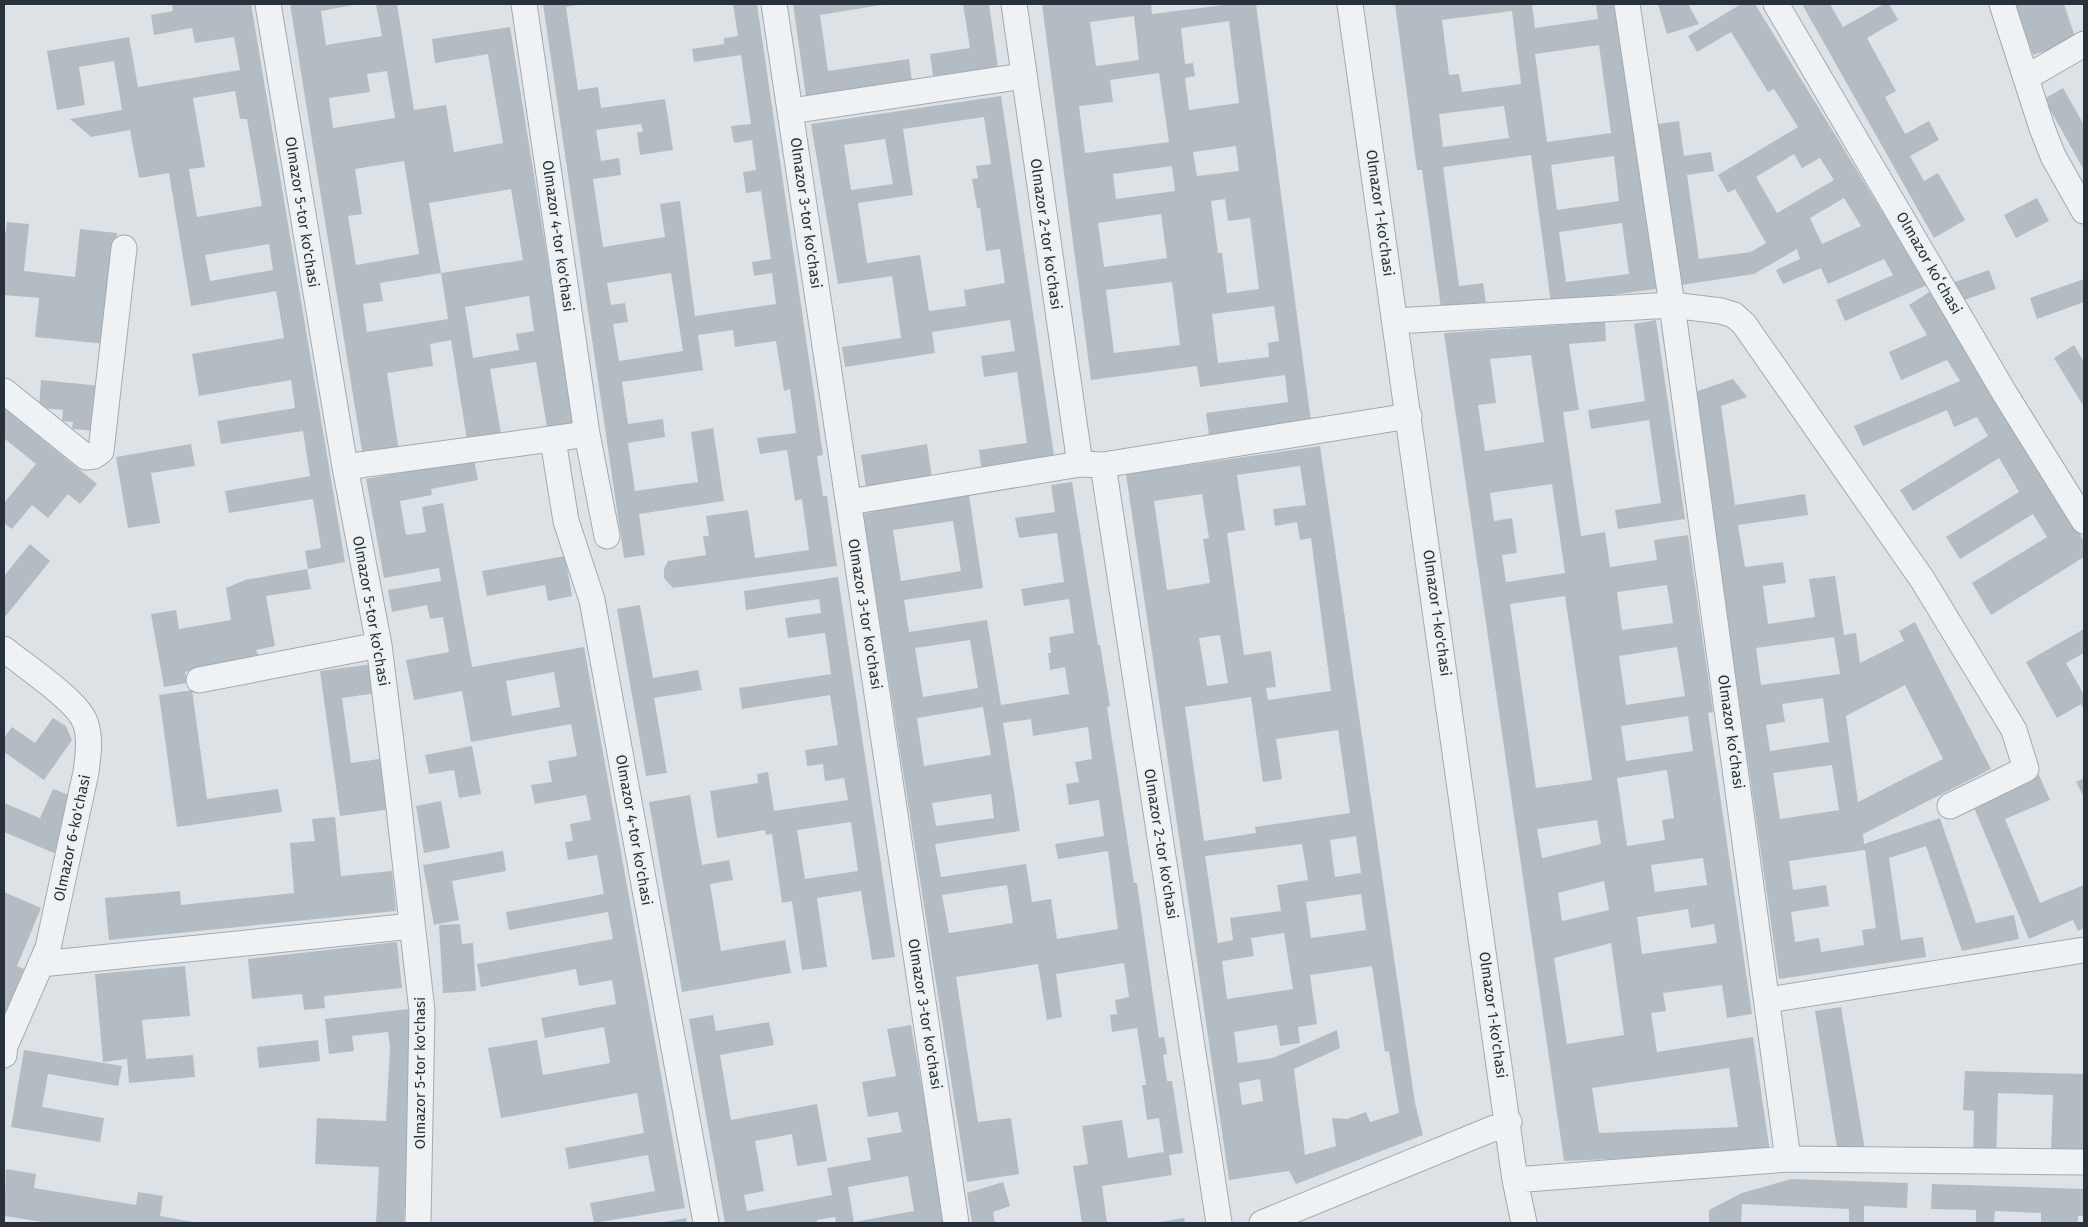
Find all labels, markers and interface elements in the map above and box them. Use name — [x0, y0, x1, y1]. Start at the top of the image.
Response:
street label: Olmazor 5-tor ko'chasi — [281, 135, 323, 289]
street label: Olmazor 3-tor ko'chasi — [786, 136, 826, 290]
street label: Olmazor 1-ko'chasi — [1362, 148, 1398, 278]
street label: Olmazor 2-tor ko'chasi — [1026, 157, 1066, 311]
street label: Olmazor 4-tor ko'chasi — [538, 159, 578, 313]
street label: Olmazor koʻchasi — [1892, 209, 1966, 317]
street label: Olmazor 5-tor ko'chasi — [349, 534, 393, 688]
street label: Olmazor 3-tor ko'chasi — [844, 537, 886, 691]
street label: Olmazor 1-ko'chasi — [1419, 548, 1455, 678]
street label: Olmazor koʻchasi — [1714, 674, 1748, 790]
street label: Olmazor 4-tor ko'chasi — [612, 753, 656, 907]
street label: Olmazor 2-tor ko'chasi — [1140, 767, 1182, 921]
street label: Olmazor 6-ko'chasi — [50, 773, 94, 903]
street label: Olmazor 3-tor ko'chasi — [904, 937, 946, 1091]
street label: Olmazor 1-ko'chasi — [1475, 950, 1511, 1080]
street label: Olmazor 5-tor ko'chasi — [411, 997, 429, 1149]

